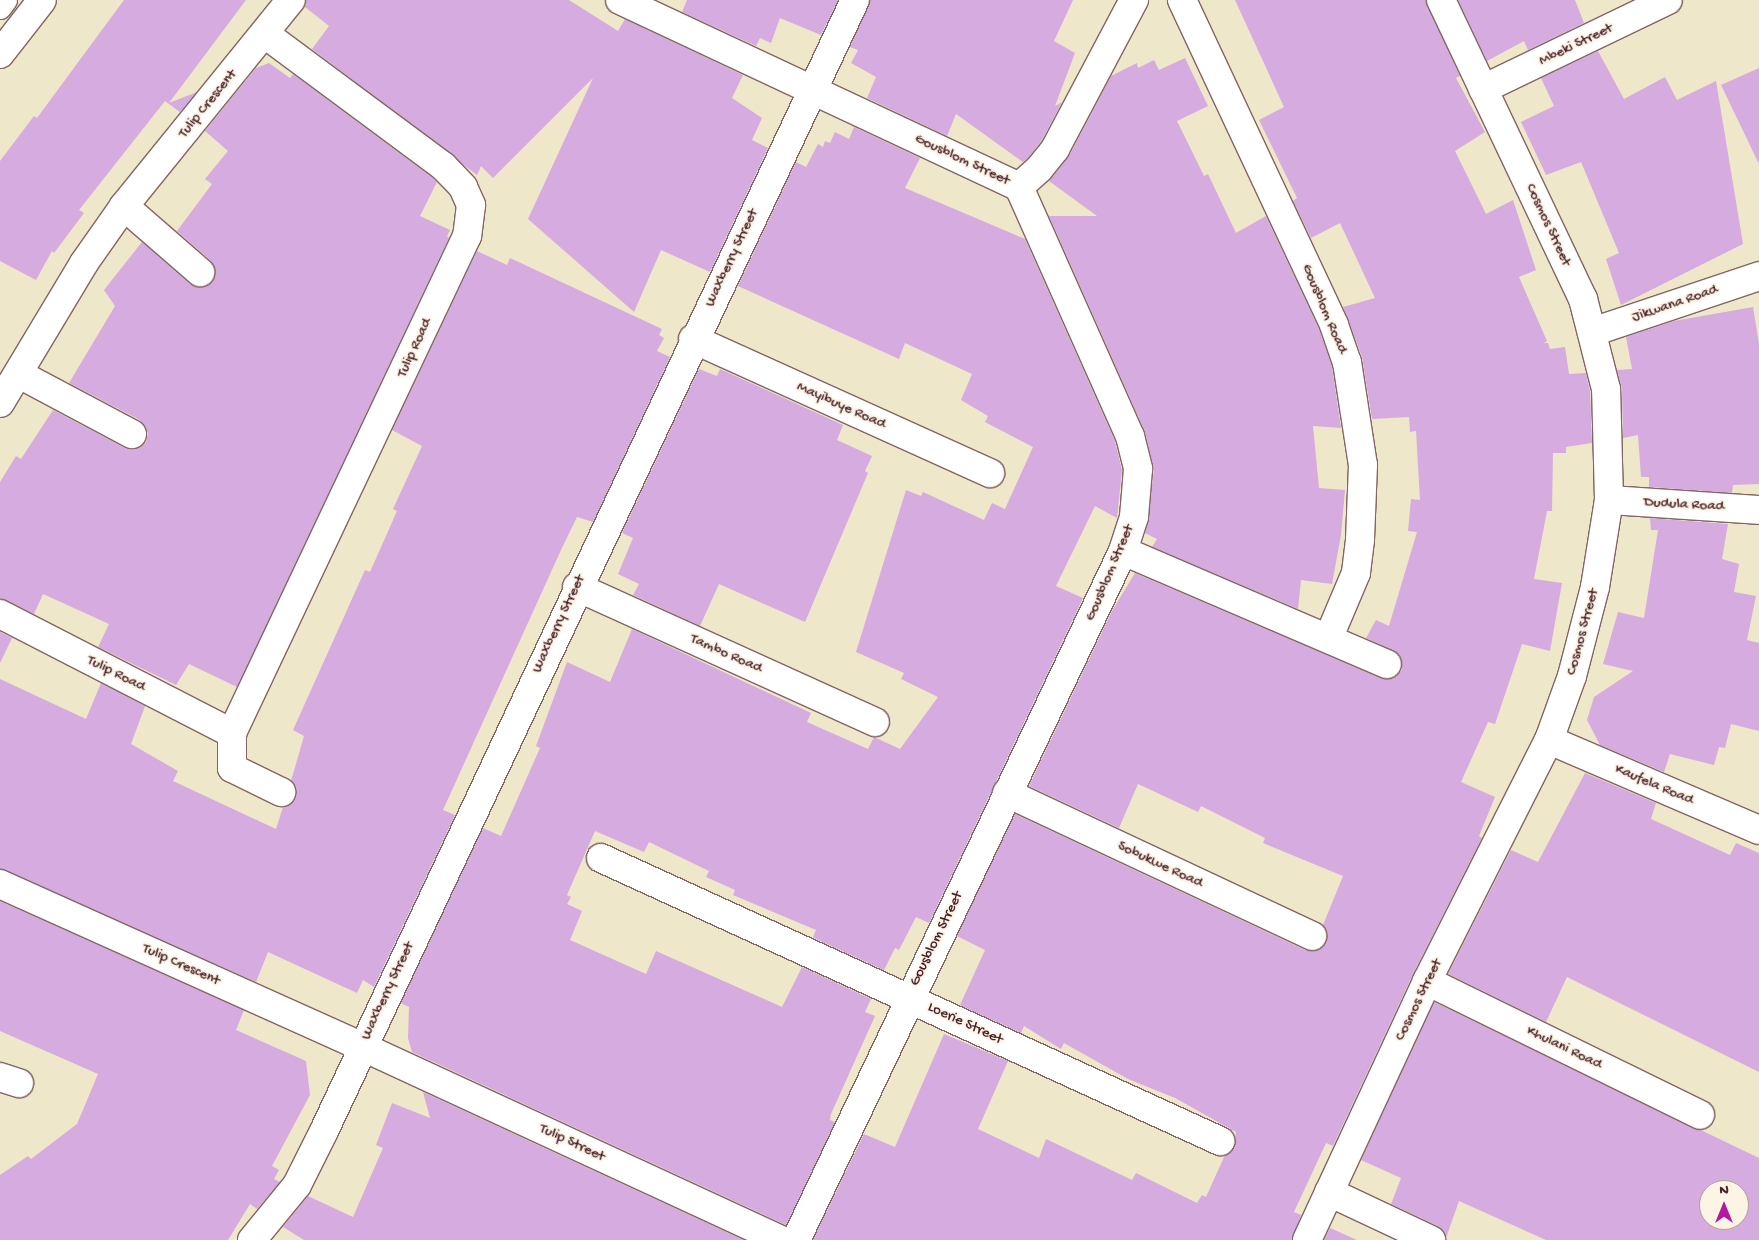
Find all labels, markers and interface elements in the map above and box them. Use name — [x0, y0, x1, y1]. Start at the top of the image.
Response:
street label: Mbeki Street — [1536, 19, 1616, 71]
street label: Tulip Crescent — [175, 66, 241, 142]
street label: Gousblom Street — [912, 130, 1012, 190]
street label: Cosmos Street — [1521, 181, 1575, 269]
street label: Waxberry Street — [701, 206, 763, 310]
street label: Gousblom Road — [1297, 261, 1351, 357]
street label: Jikwana Road — [1630, 281, 1720, 327]
street label: Tulip Road — [394, 316, 436, 380]
street label: Mayibuye Road — [794, 378, 888, 434]
street label: Dudula Road — [1643, 494, 1725, 516]
street label: Gousblom Street — [1082, 522, 1138, 624]
street label: Waxberry Street — [528, 572, 590, 676]
street label: Cosmos Street — [1563, 587, 1603, 677]
street label: Tambo Road — [687, 630, 765, 678]
street label: Tulip Road — [84, 652, 148, 696]
street label: Kaufela Road — [1612, 760, 1696, 810]
street label: Sobukwe Road — [1114, 837, 1206, 893]
street label: Gousblom Street — [906, 889, 968, 989]
street label: Waxberry Street — [357, 939, 419, 1043]
street label: Tulip Crescent — [139, 940, 223, 990]
street label: Cosmos Street — [1391, 956, 1447, 1044]
street label: Loerie Street — [925, 999, 1005, 1049]
street label: Khulani Road — [1523, 1022, 1605, 1074]
street label: Tulip Street — [536, 1120, 608, 1166]
north arrow — [1699, 1180, 1749, 1230]
text: N — [1719, 1182, 1729, 1199]

